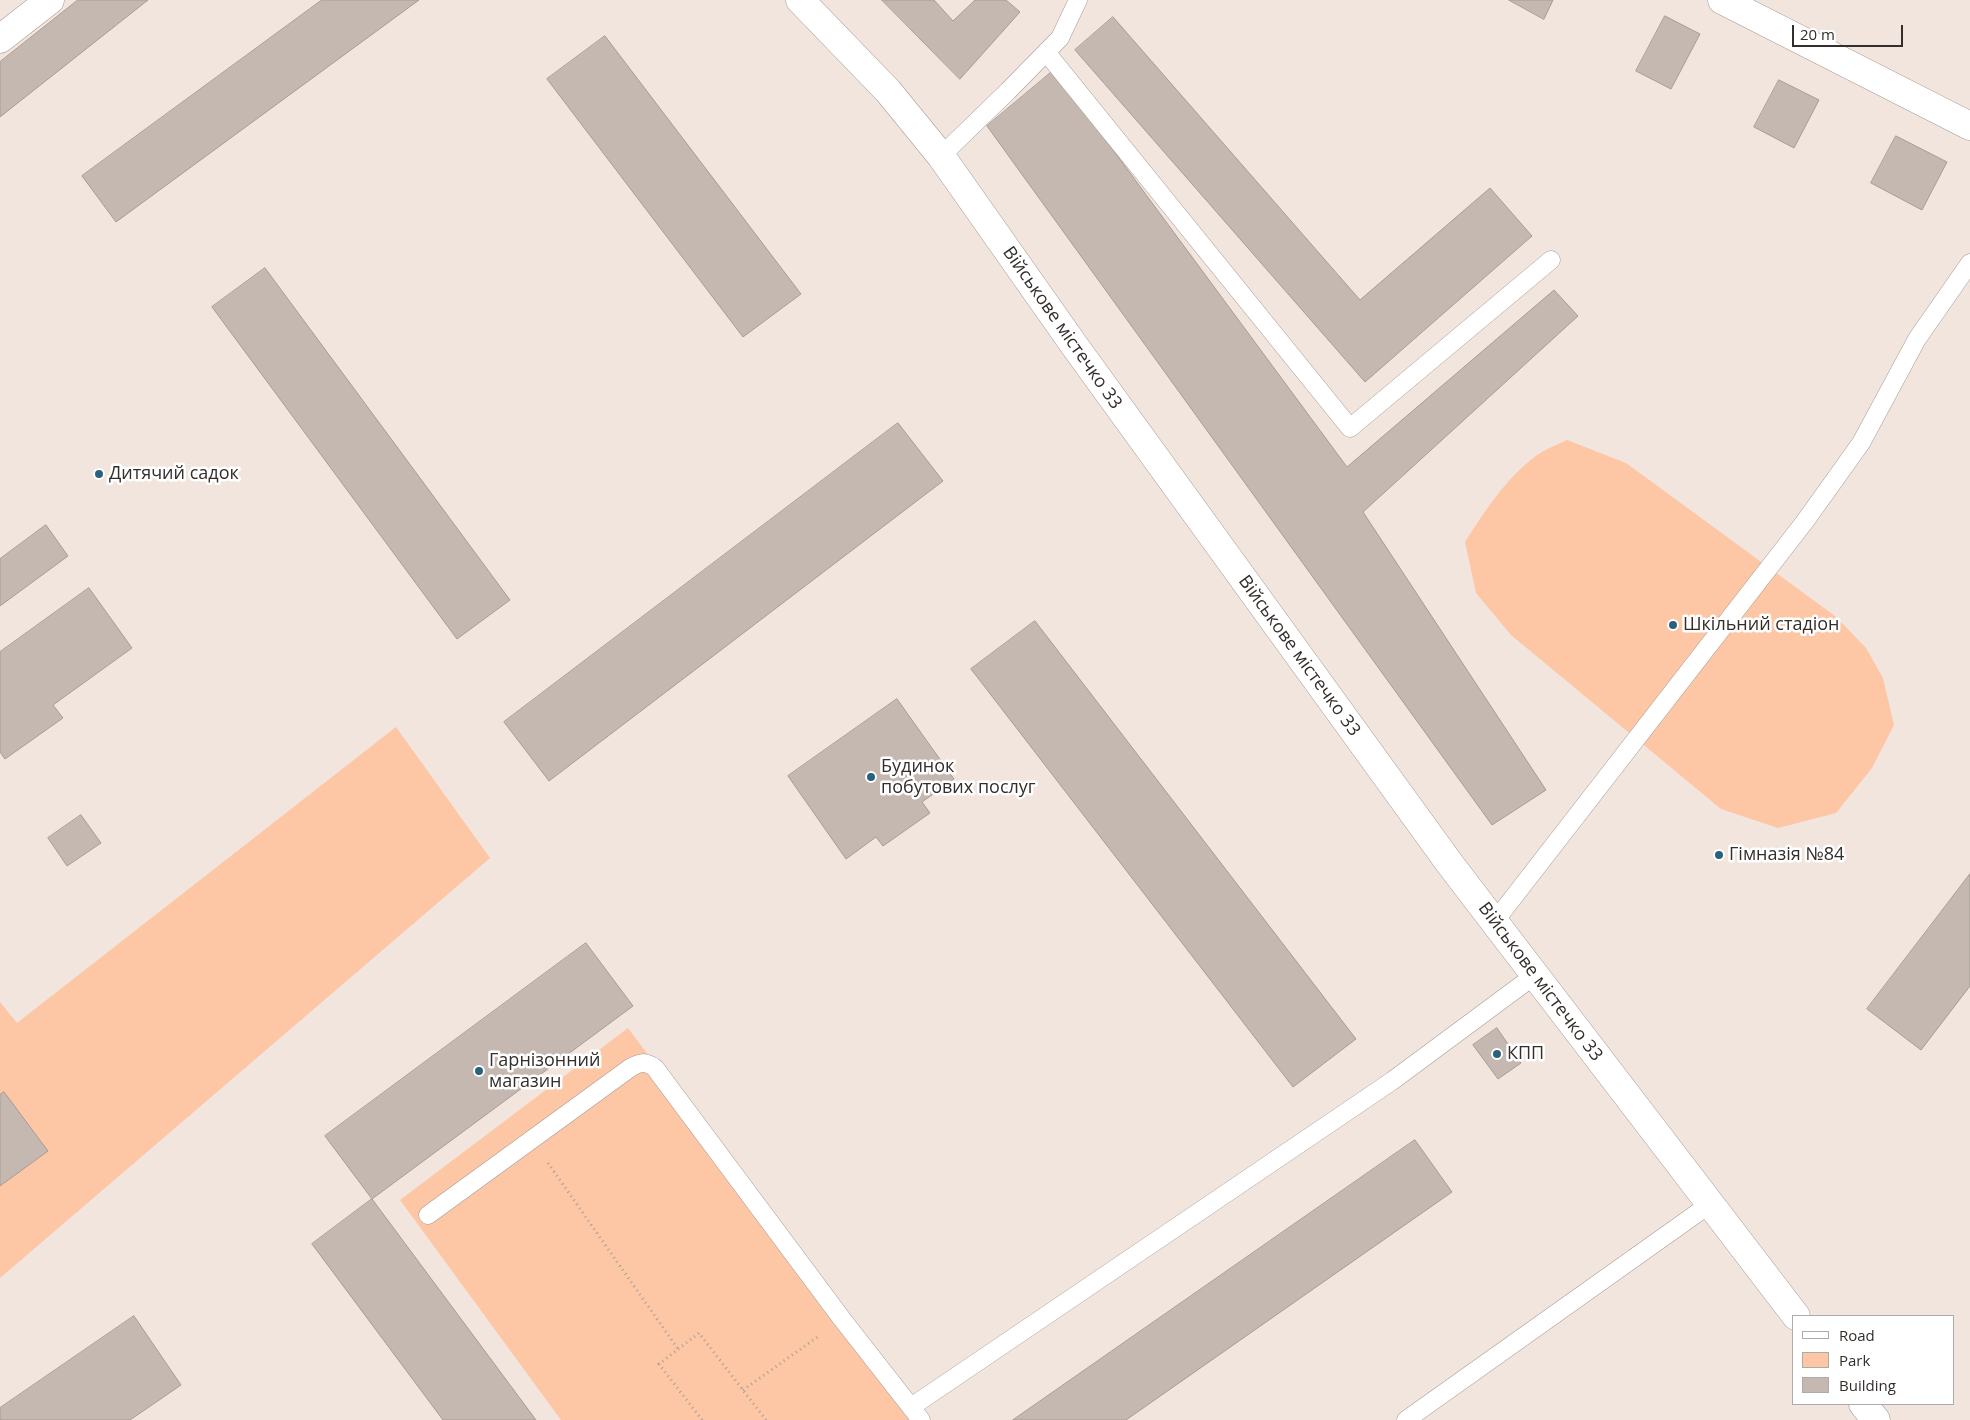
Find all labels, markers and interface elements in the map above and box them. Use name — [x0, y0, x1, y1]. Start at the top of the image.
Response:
scale bar — [1795, 15, 1906, 47]
text: 20 m — [1800, 24, 1835, 44]
street label: Військове містечко 33 — [998, 243, 1126, 413]
place label: Дитячий садок — [109, 463, 239, 485]
marker: Дитячий садок — [93, 468, 105, 480]
street label: Військове містечко 33 — [1233, 571, 1365, 741]
place label: Шкільний стадіон — [1683, 614, 1839, 636]
marker: Шкільний стадіон — [1667, 619, 1679, 631]
place label: Будинок побутових послуг — [881, 756, 1036, 799]
marker: Будинок побутових послуг — [865, 771, 877, 783]
place label: Гімназія №84 — [1729, 844, 1844, 866]
marker: Гімназія №84 — [1713, 849, 1725, 861]
street label: Військове містечко 33 — [1473, 898, 1607, 1066]
place label: КПП — [1507, 1043, 1544, 1065]
marker: КПП — [1491, 1048, 1503, 1060]
place label: Гарнізонний магазин — [489, 1050, 601, 1092]
marker: Гарнізонний магазин — [473, 1065, 485, 1077]
legend — [1792, 1315, 1955, 1405]
text: Road — [1839, 1325, 1875, 1345]
text: Park — [1839, 1350, 1870, 1370]
text: Building — [1839, 1375, 1896, 1395]

